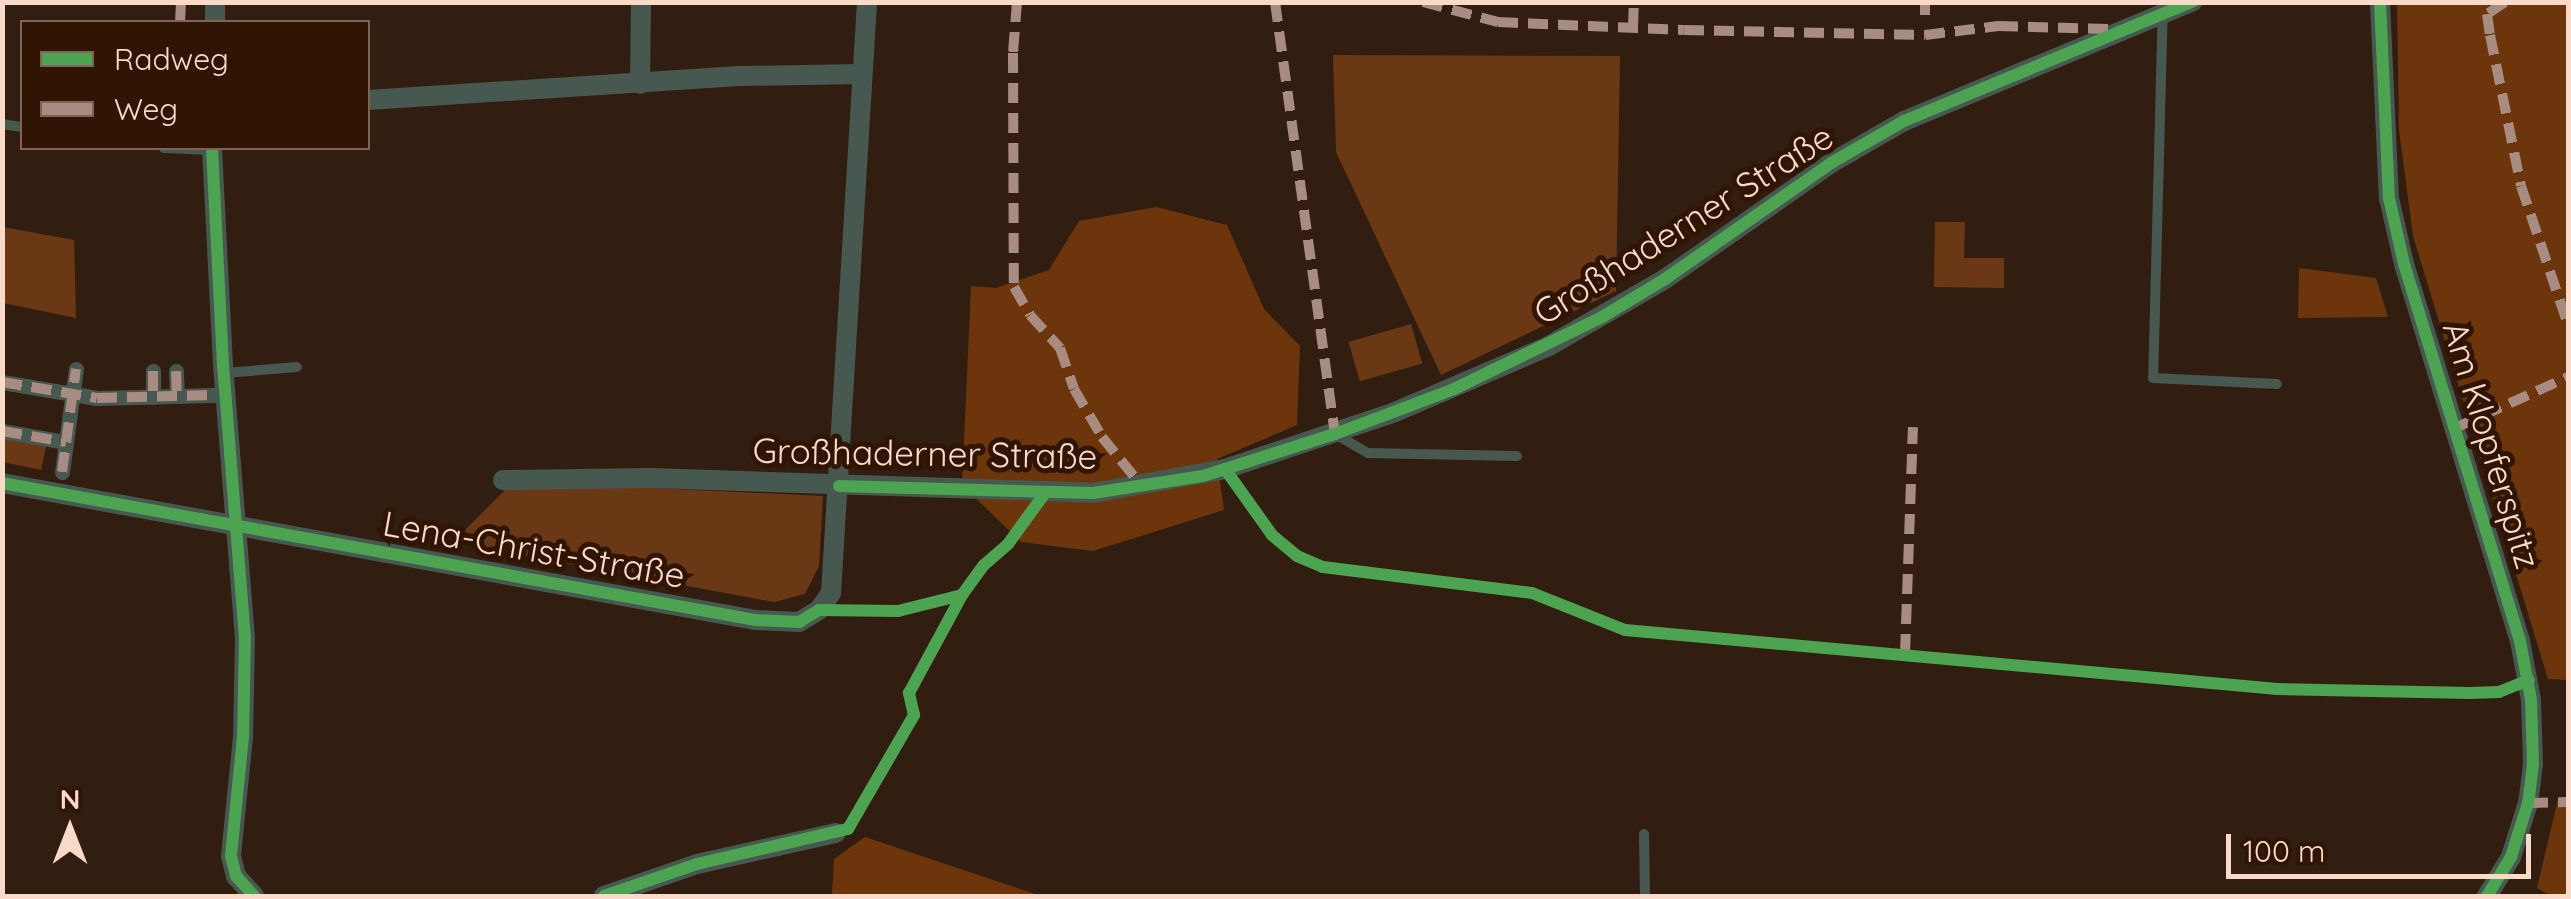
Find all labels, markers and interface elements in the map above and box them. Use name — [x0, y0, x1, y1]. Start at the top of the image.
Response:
legend — [20, 20, 370, 150]
text: Radweg — [114, 40, 229, 78]
text: Weg — [114, 90, 178, 128]
street label: Großhaderner Straße — [1526, 115, 1840, 333]
street label: Am Klopferspitz — [2434, 316, 2550, 574]
street label: Großhaderner Straße — [752, 429, 1098, 477]
street label: Lena-Christ-Straße — [380, 502, 688, 596]
north arrow — [20, 779, 120, 879]
text: N — [60, 781, 80, 816]
scale bar — [2231, 814, 2536, 876]
text: 100 m — [2243, 832, 2325, 870]

